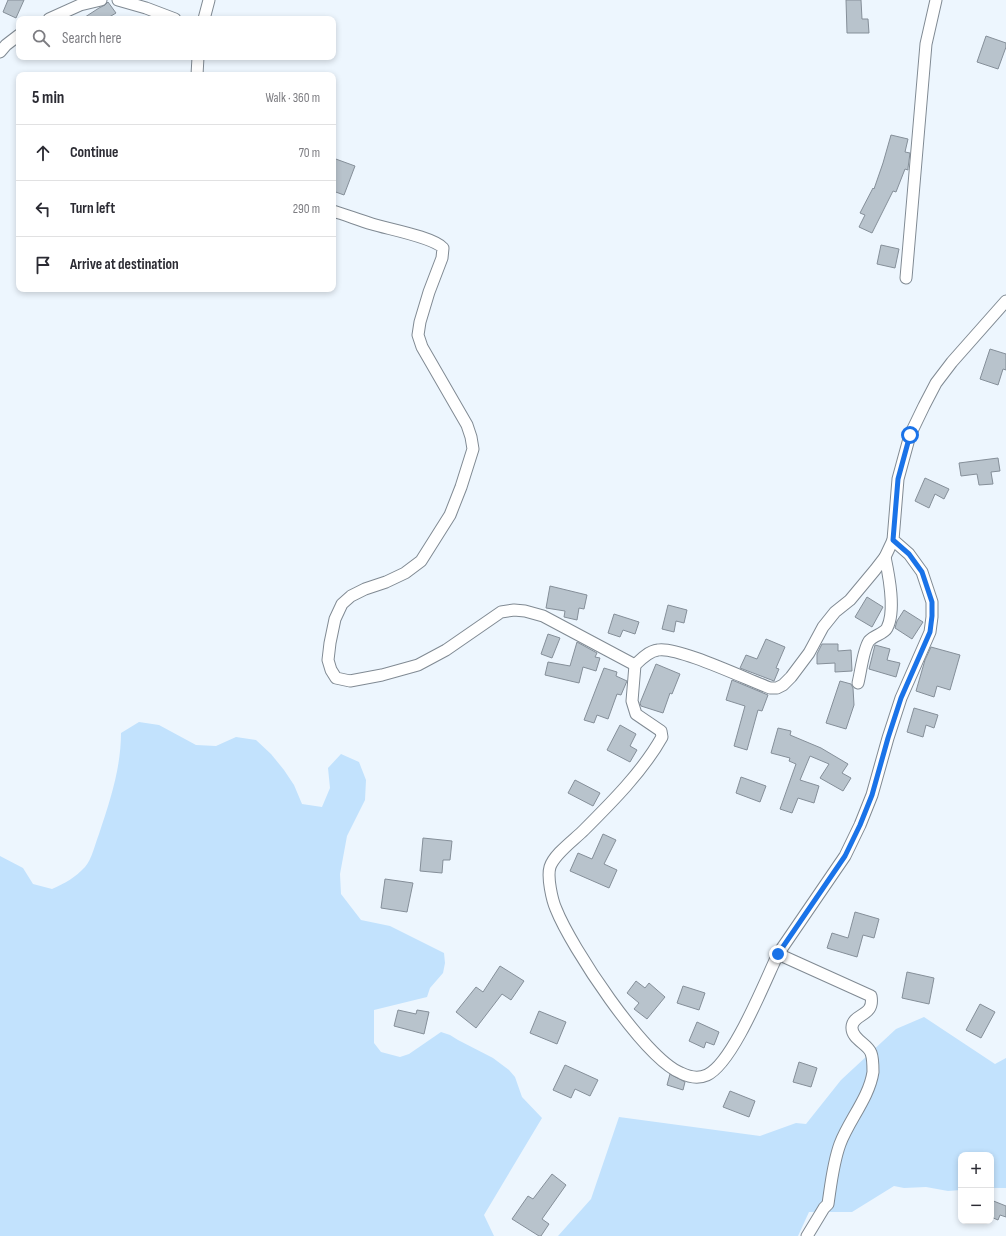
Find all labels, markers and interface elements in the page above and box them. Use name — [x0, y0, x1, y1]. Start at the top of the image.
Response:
search box — [16, 16, 336, 60]
icon: search — [30, 27, 52, 49]
text: Search here — [62, 29, 122, 48]
text: 5 min — [32, 88, 64, 108]
text: Walk · 360 m — [265, 90, 320, 106]
icon: ahead — [32, 142, 54, 164]
text: Continue — [70, 143, 119, 162]
text: 70 m — [299, 145, 320, 161]
icon: left — [32, 198, 54, 220]
text: Turn left — [70, 199, 115, 218]
text: 290 m — [293, 201, 320, 217]
icon: arrive — [32, 254, 54, 276]
text: Arrive at destination — [70, 255, 179, 274]
route start — [901, 426, 919, 444]
route end — [769, 945, 787, 963]
map controls — [958, 1152, 994, 1224]
button: + — [958, 1152, 994, 1188]
button: − — [958, 1188, 994, 1224]

